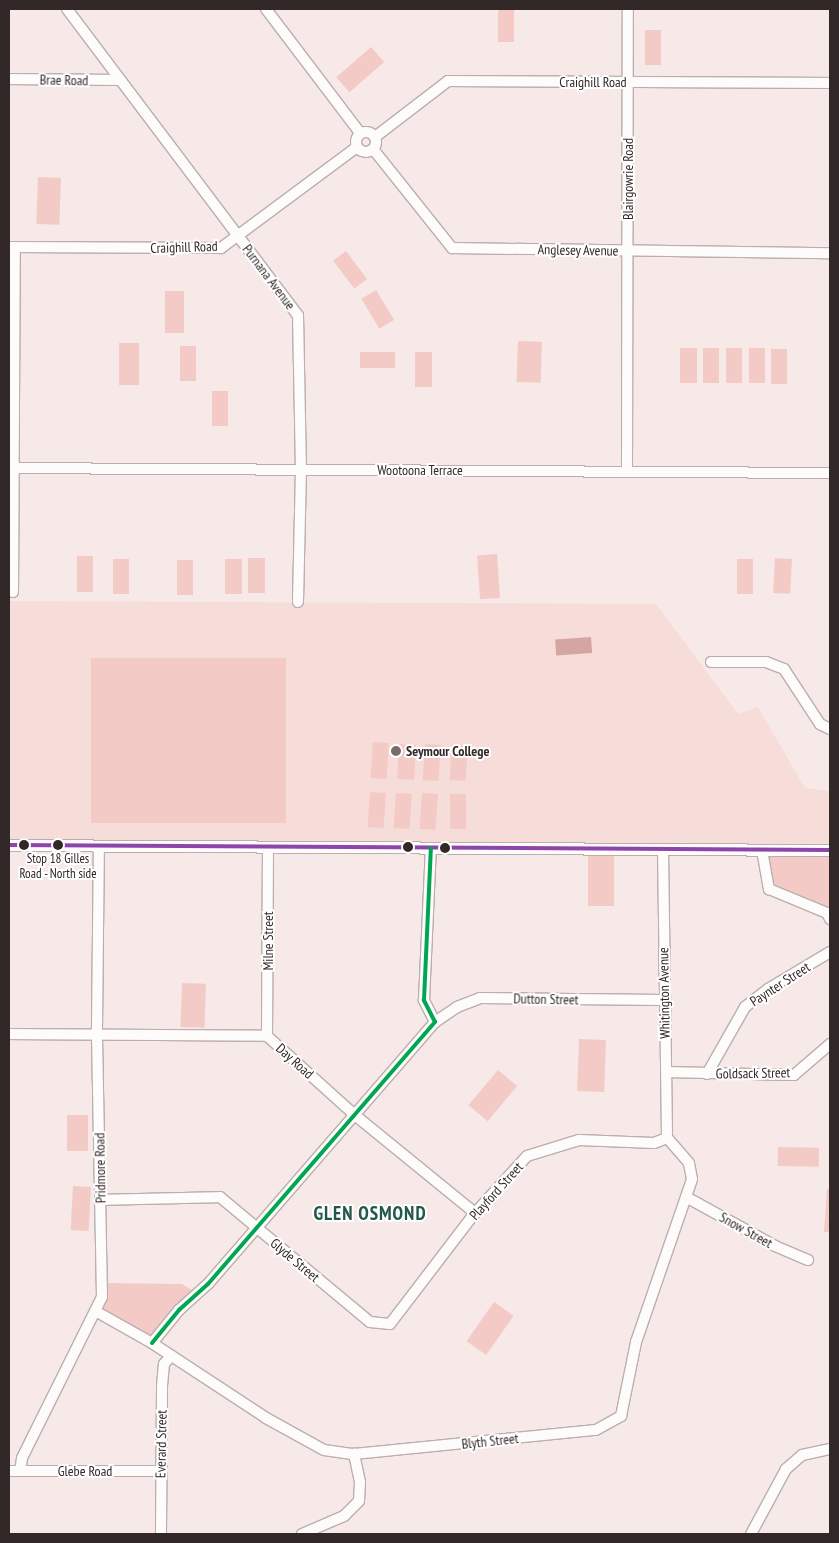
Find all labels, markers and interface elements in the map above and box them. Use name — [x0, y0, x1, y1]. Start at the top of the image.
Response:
street label: Brae Road — [40, 71, 88, 89]
street label: Craighill Road — [559, 74, 627, 90]
street label: Blairgowrie Road — [620, 138, 636, 220]
street label: Craighill Road — [150, 237, 218, 257]
street label: Purnana Avenue — [239, 241, 299, 313]
street label: Anglesey Avenue — [537, 241, 619, 259]
street label: Wootoona Terrace — [377, 462, 463, 478]
place label: Seymour College — [406, 743, 490, 759]
marker: Seymour College — [390, 745, 402, 757]
unlabelled marker — [19, 840, 29, 850]
marker: Stop 18 Gilles Road - North side — [53, 840, 63, 850]
unlabelled marker — [403, 842, 413, 852]
unlabelled marker — [440, 843, 450, 853]
place label: Stop 18 Gilles Road - North side — [19, 852, 97, 883]
street label: Milne Street — [260, 911, 276, 971]
street label: Whitington Avenue — [655, 947, 673, 1039]
street label: Paynter Street — [747, 958, 813, 1010]
street label: Dutton Street — [513, 990, 579, 1008]
street label: Day Road — [273, 1040, 317, 1082]
street label: Goldsack Street — [715, 1064, 791, 1082]
street label: Pridmore Road — [91, 1133, 109, 1203]
street label: Playford Street — [466, 1159, 526, 1223]
district label: GLEN OSMOND — [312, 1203, 428, 1225]
street label: Snow Street — [716, 1209, 776, 1251]
street label: Glyde Street — [267, 1235, 323, 1285]
street label: Everard Street — [152, 1410, 170, 1478]
street label: Blyth Street — [461, 1430, 519, 1452]
street label: Glebe Road — [58, 1463, 112, 1479]

